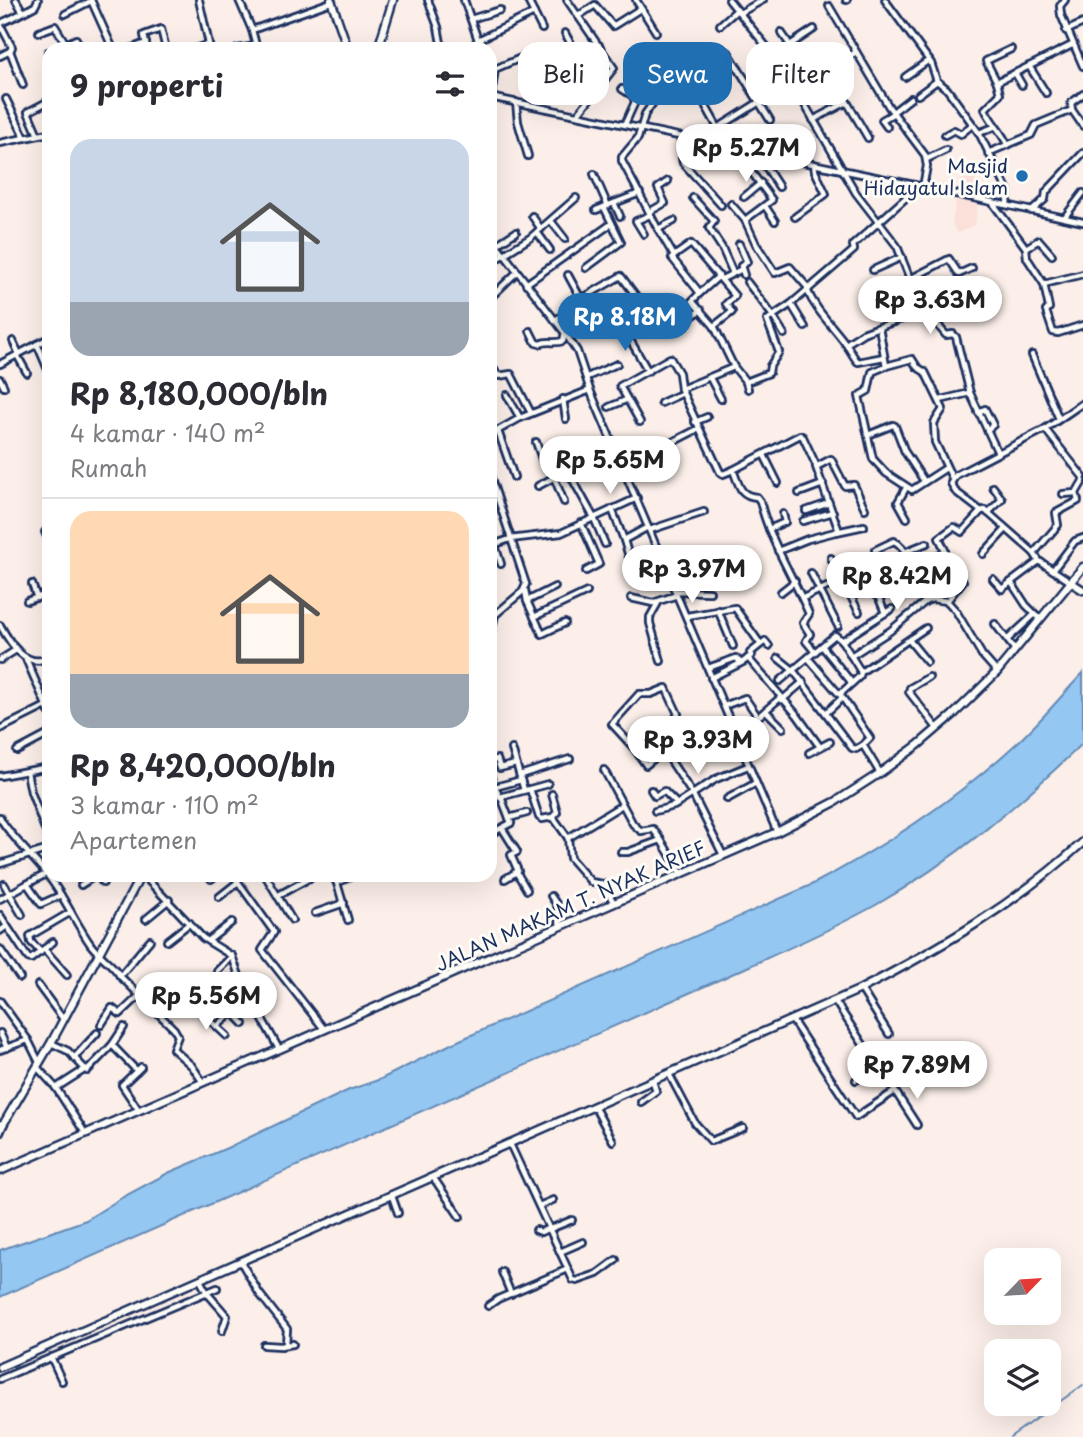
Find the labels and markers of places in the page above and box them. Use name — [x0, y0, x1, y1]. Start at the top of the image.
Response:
pin: Rp 5.27M — [674, 124, 818, 184]
place label: Masjid Hidayatul Islam — [864, 151, 1008, 201]
marker: Masjid Hidayatul Islam — [1014, 168, 1030, 184]
pin: Rp 3.63M — [858, 276, 1002, 336]
pin: Rp 8.18M — [553, 294, 697, 353]
pin: Rp 5.65M — [538, 436, 682, 496]
pin: Rp 3.97M — [620, 546, 764, 605]
pin: Rp 8.42M — [825, 552, 969, 612]
pin: Rp 3.93M — [626, 716, 770, 776]
pin: Rp 5.56M — [134, 972, 278, 1032]
pin: Rp 7.89M — [845, 1042, 989, 1101]

